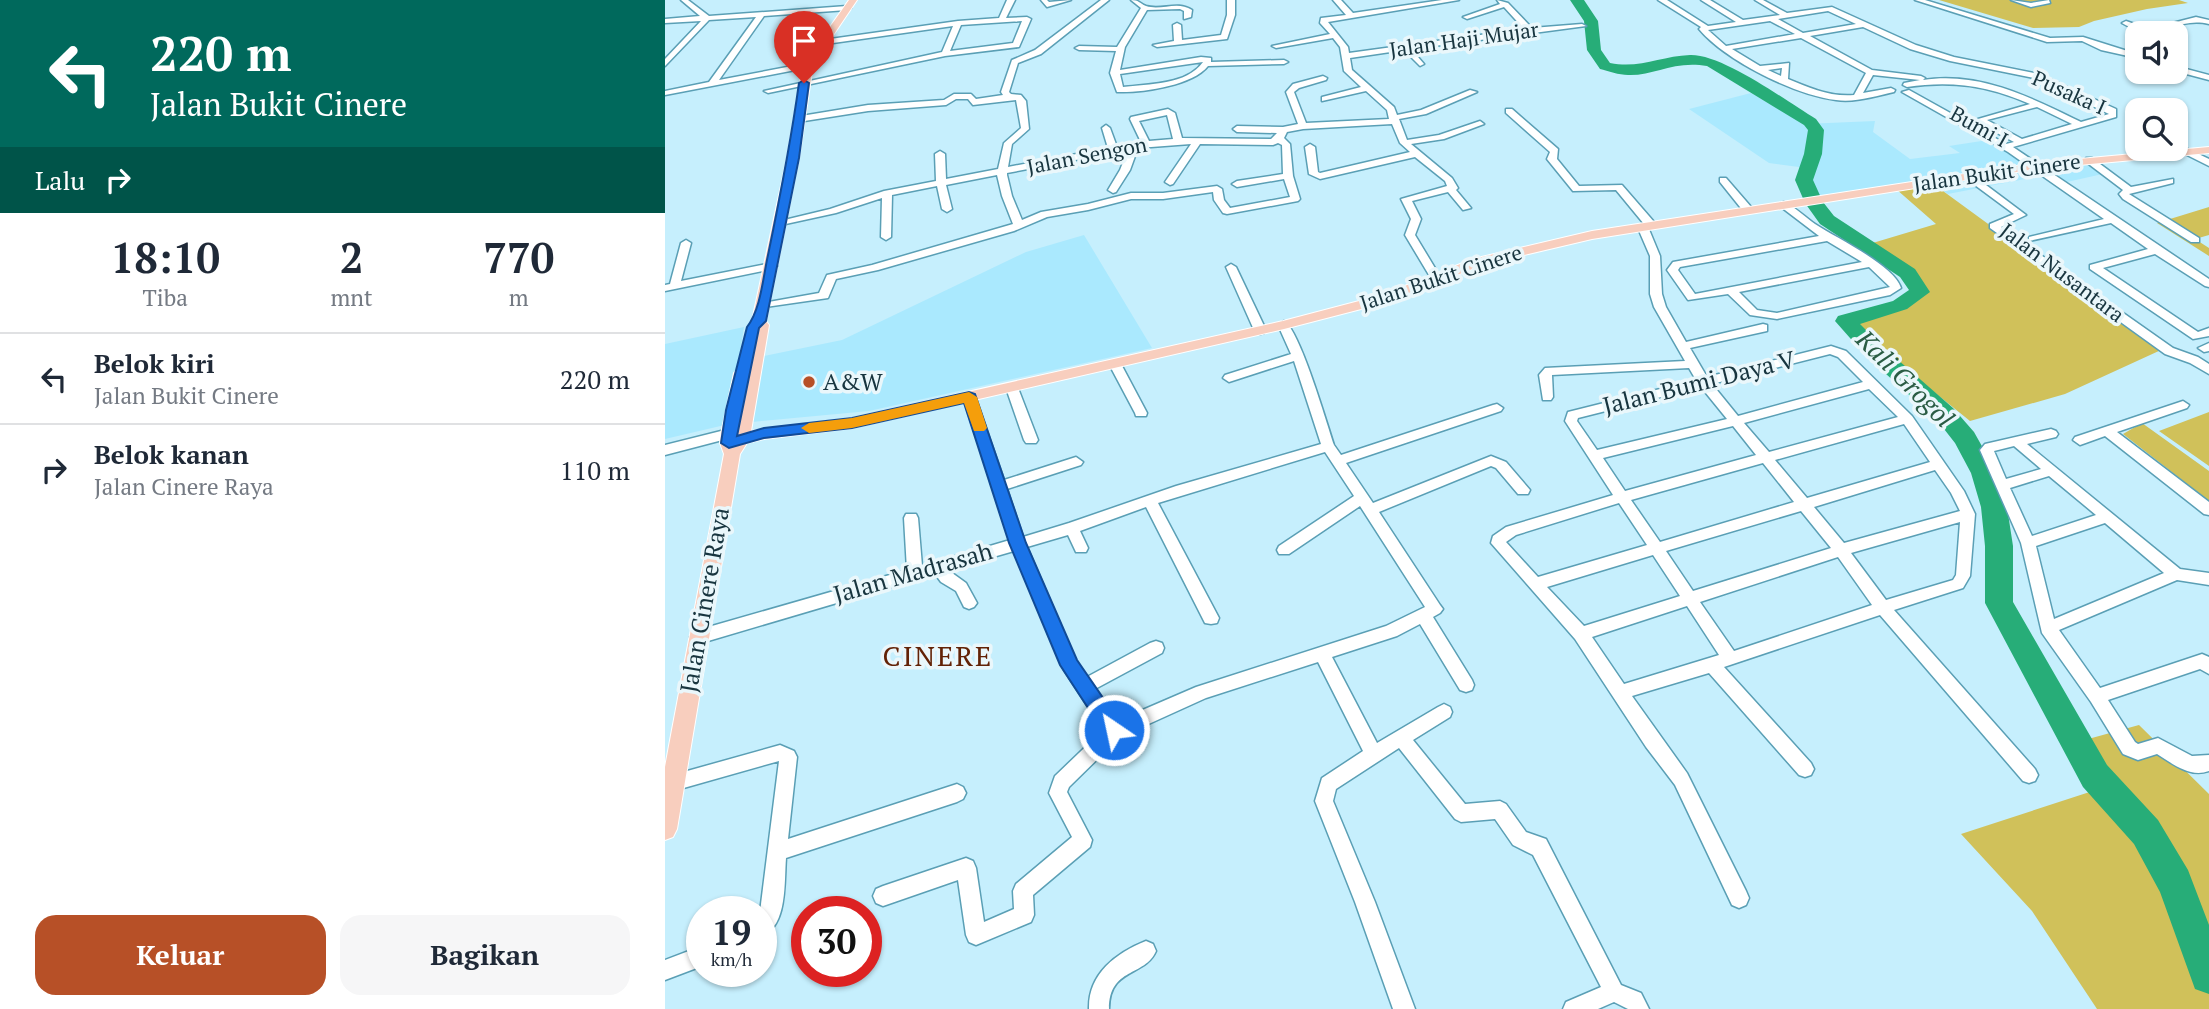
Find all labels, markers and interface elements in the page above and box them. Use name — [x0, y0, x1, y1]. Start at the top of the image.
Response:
pin — [774, 11, 834, 83]
street label: Jalan Haji Mujar — [1387, 15, 1540, 63]
text: 220 m — [150, 20, 292, 85]
map controls — [2125, 21, 2188, 161]
button: sound — [2125, 21, 2188, 84]
icon: arrive — [785, 22, 823, 60]
icon: left — [35, 28, 126, 119]
street label: Pusaka I — [2028, 63, 2111, 121]
text: Jalan Bukit Cinere — [150, 83, 407, 125]
button: search — [2125, 98, 2188, 161]
street label: Bumi I — [1946, 99, 2013, 153]
street label: Jalan Sengon — [1024, 130, 1150, 180]
street label: Jalan Bukit Cinere — [1911, 146, 2082, 198]
icon: right — [99, 161, 137, 199]
text: Lalu — [35, 163, 85, 197]
street label: Jalan Nusantara — [1995, 216, 2131, 328]
text: 18:10 — [111, 229, 220, 285]
text: 2 — [340, 229, 363, 285]
text: 770 — [483, 229, 554, 285]
street label: Jalan Bukit Cinere — [1356, 238, 1525, 316]
text: Tiba — [143, 282, 188, 313]
text: mnt — [331, 282, 373, 313]
text: m — [509, 282, 529, 313]
water label: Kali Grogol — [1849, 321, 1962, 435]
street label: Jalan Bumi Daya V — [1599, 343, 1799, 421]
text: Belok kiri — [94, 346, 215, 380]
icon: left — [35, 360, 73, 398]
text: 220 m — [560, 362, 630, 396]
place label: A&W — [823, 365, 883, 397]
marker: A&W — [801, 374, 817, 390]
text: Jalan Bukit Cinere — [94, 380, 279, 411]
text: Belok kanan — [94, 437, 249, 471]
icon: right — [35, 451, 73, 489]
text: 110 m — [560, 453, 630, 487]
text: Jalan Cinere Raya — [94, 471, 274, 502]
street label: Jalan Cinere Raya — [672, 505, 736, 695]
street label: Jalan Madrasah — [830, 534, 996, 610]
district label: CINERE — [883, 637, 993, 674]
position arrow — [1077, 693, 1151, 767]
speed limit sign: 30 — [791, 896, 882, 987]
text: 19 — [712, 909, 751, 955]
button: Keluar — [35, 915, 326, 995]
button: Bagikan — [340, 915, 630, 995]
text: km/h — [711, 947, 752, 971]

